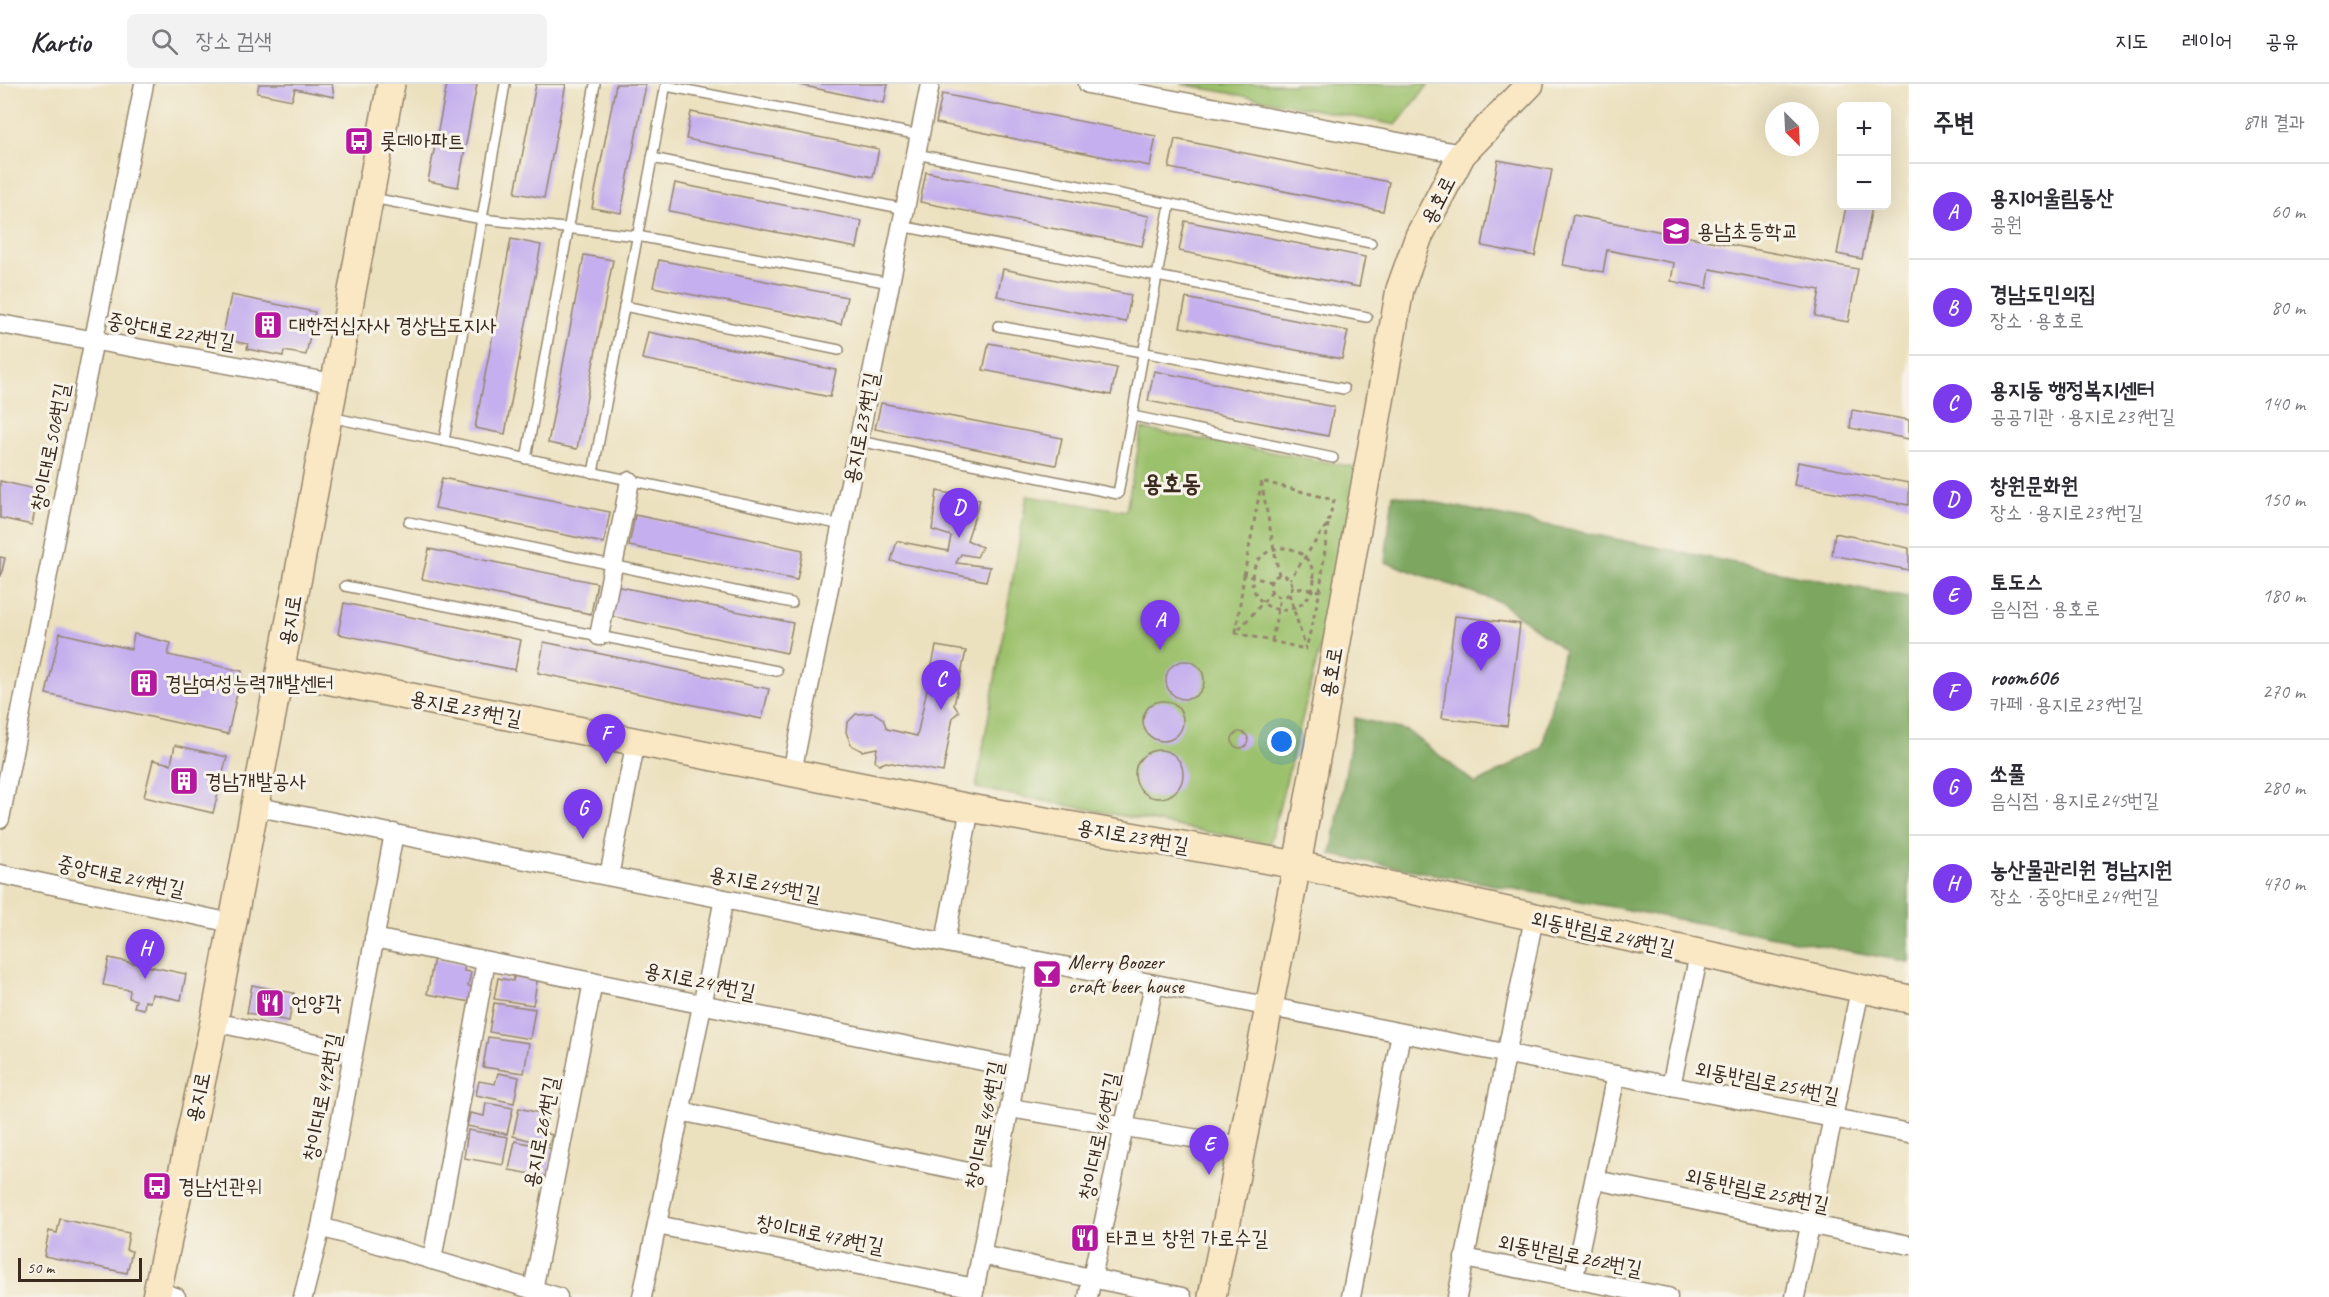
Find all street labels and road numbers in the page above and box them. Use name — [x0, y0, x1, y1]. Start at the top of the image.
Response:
street label: 용호로 — [1415, 172, 1461, 228]
street label: 중앙대로227번길 — [105, 307, 237, 355]
street label: 용지로239번길 — [837, 370, 885, 486]
street label: 창이대로506번길 — [25, 381, 75, 513]
street label: 용지로 — [273, 593, 307, 647]
street label: 용호로 — [1314, 645, 1348, 699]
street label: 용지로239번길 — [408, 684, 524, 732]
street label: 용지로239번길 — [1075, 813, 1191, 859]
street label: 중앙대로249번길 — [55, 850, 187, 902]
street label: 용지로245번길 — [707, 860, 823, 908]
street label: 외동반림로248번길 — [1529, 905, 1678, 961]
street label: 용지로249번길 — [642, 957, 758, 1005]
street label: 창이대로492번길 — [297, 1031, 347, 1163]
street label: 외동반림로254번길 — [1693, 1055, 1842, 1109]
street label: 창이대로464번길 — [959, 1059, 1009, 1191]
street label: 용지로 — [180, 1069, 216, 1125]
street label: 창이대로460번길 — [1073, 1070, 1125, 1202]
street label: 용지로261번길 — [517, 1074, 565, 1190]
street label: 외동반림로258번길 — [1683, 1162, 1832, 1218]
street label: 창이대로478번길 — [754, 1209, 886, 1259]
street label: 외동반림로262번길 — [1496, 1228, 1645, 1282]

